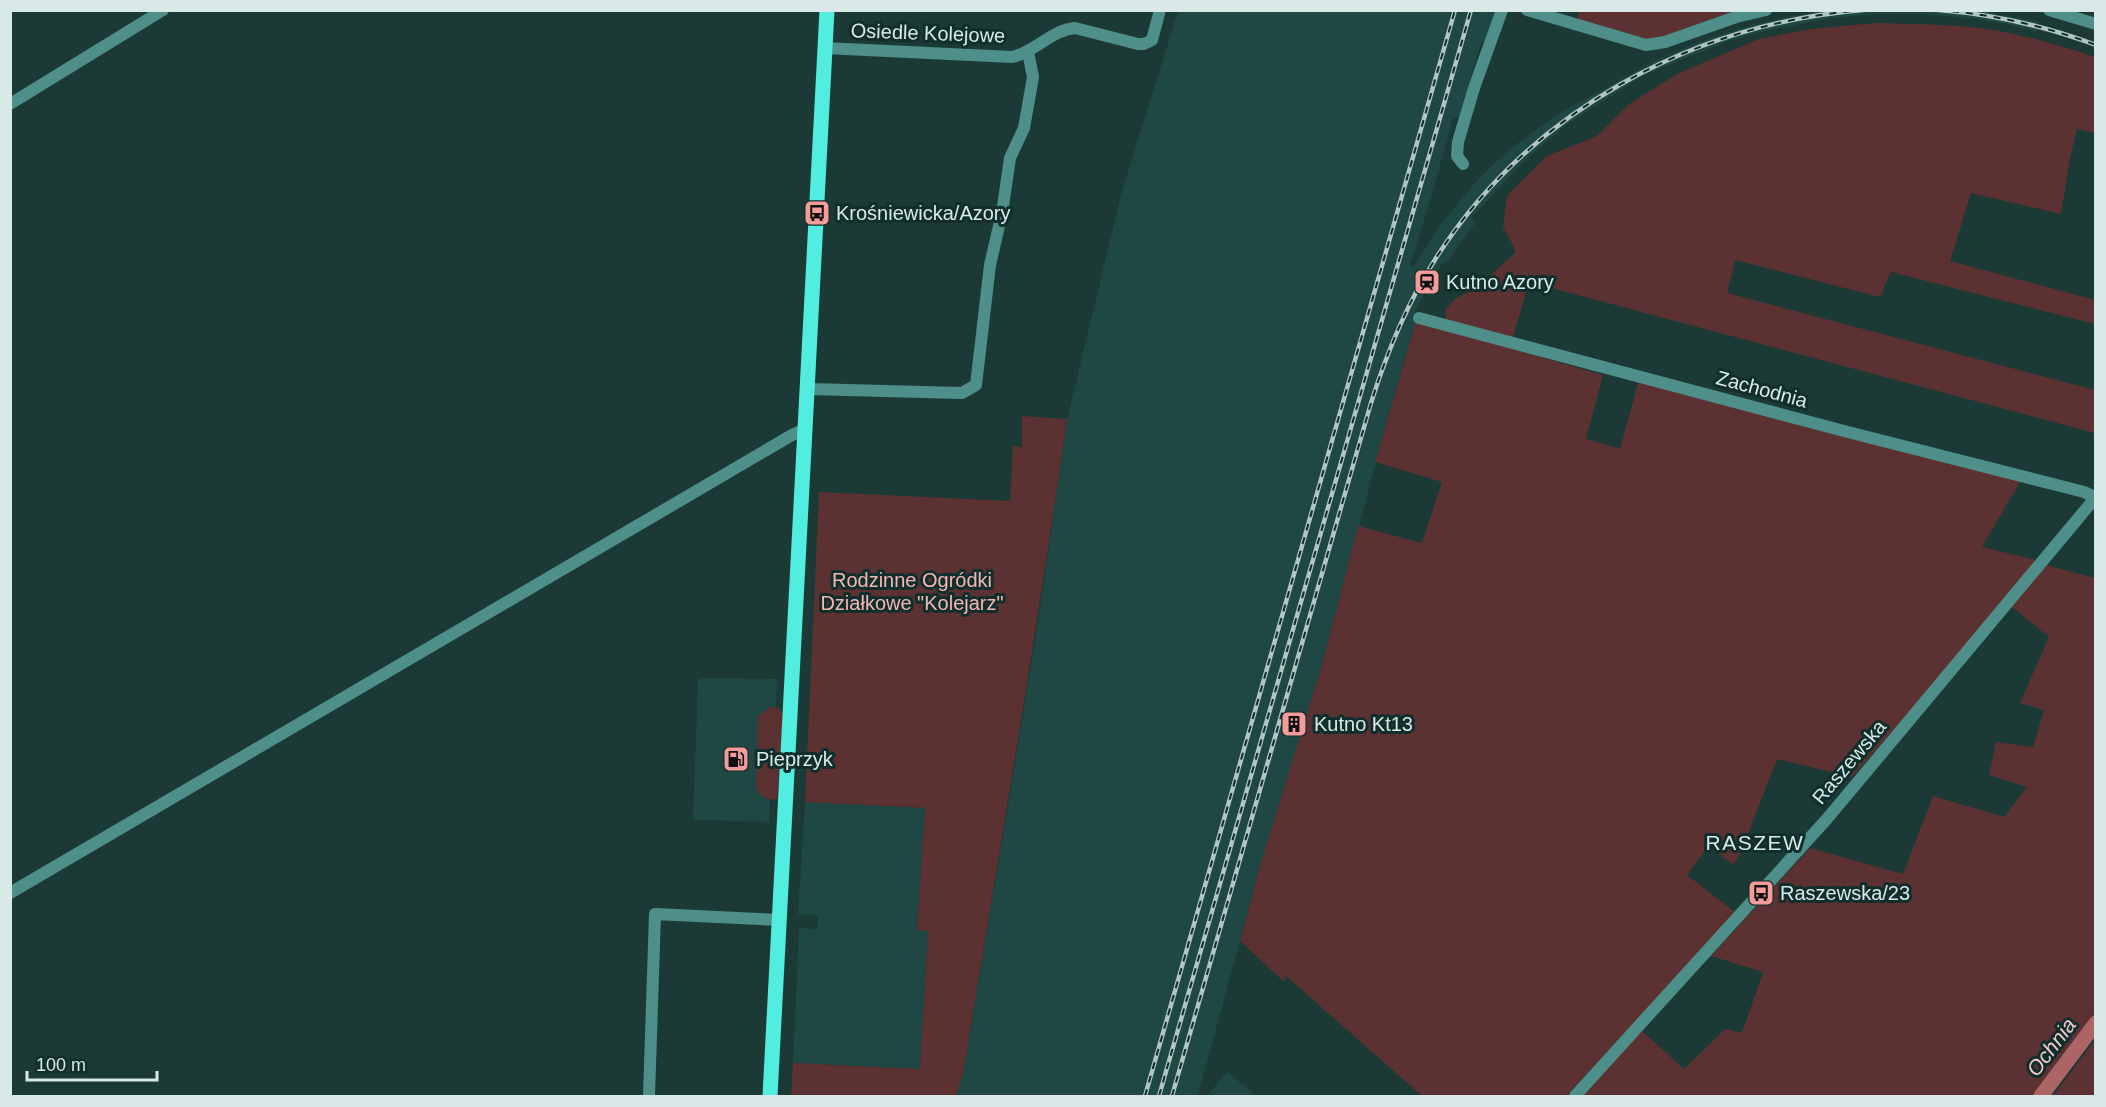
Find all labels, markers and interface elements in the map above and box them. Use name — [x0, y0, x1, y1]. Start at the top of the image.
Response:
street label: Osiedle Kolejowe — [850, 19, 1006, 47]
bus stop icon: Krośniewicka/Azory — [802, 198, 832, 228]
place label: Krośniewicka/Azory — [836, 202, 1011, 224]
station icon: Kutno Azory — [1412, 267, 1442, 297]
place label: Kutno Azory — [1446, 271, 1554, 293]
street label: Zachodnia — [1714, 366, 1811, 412]
park label: Rodzinne Ogródki Działkowe "Kolejarz" — [820, 569, 1004, 614]
building icon: Kutno Kt13 — [1279, 709, 1309, 739]
place label: Kutno Kt13 — [1314, 713, 1413, 735]
street label: Raszewska — [1808, 715, 1891, 808]
fuel station icon: Pieprzyk — [721, 744, 751, 774]
place label: Pieprzyk — [756, 748, 834, 770]
district label: RASZEW — [1706, 831, 1804, 854]
bus stop icon: Raszewska/23 — [1746, 878, 1776, 908]
place label: Raszewska/23 — [1780, 882, 1910, 904]
water label: Ochnia — [2022, 1014, 2080, 1080]
scale bar — [27, 1044, 158, 1082]
text: 100 m — [36, 1055, 86, 1075]

